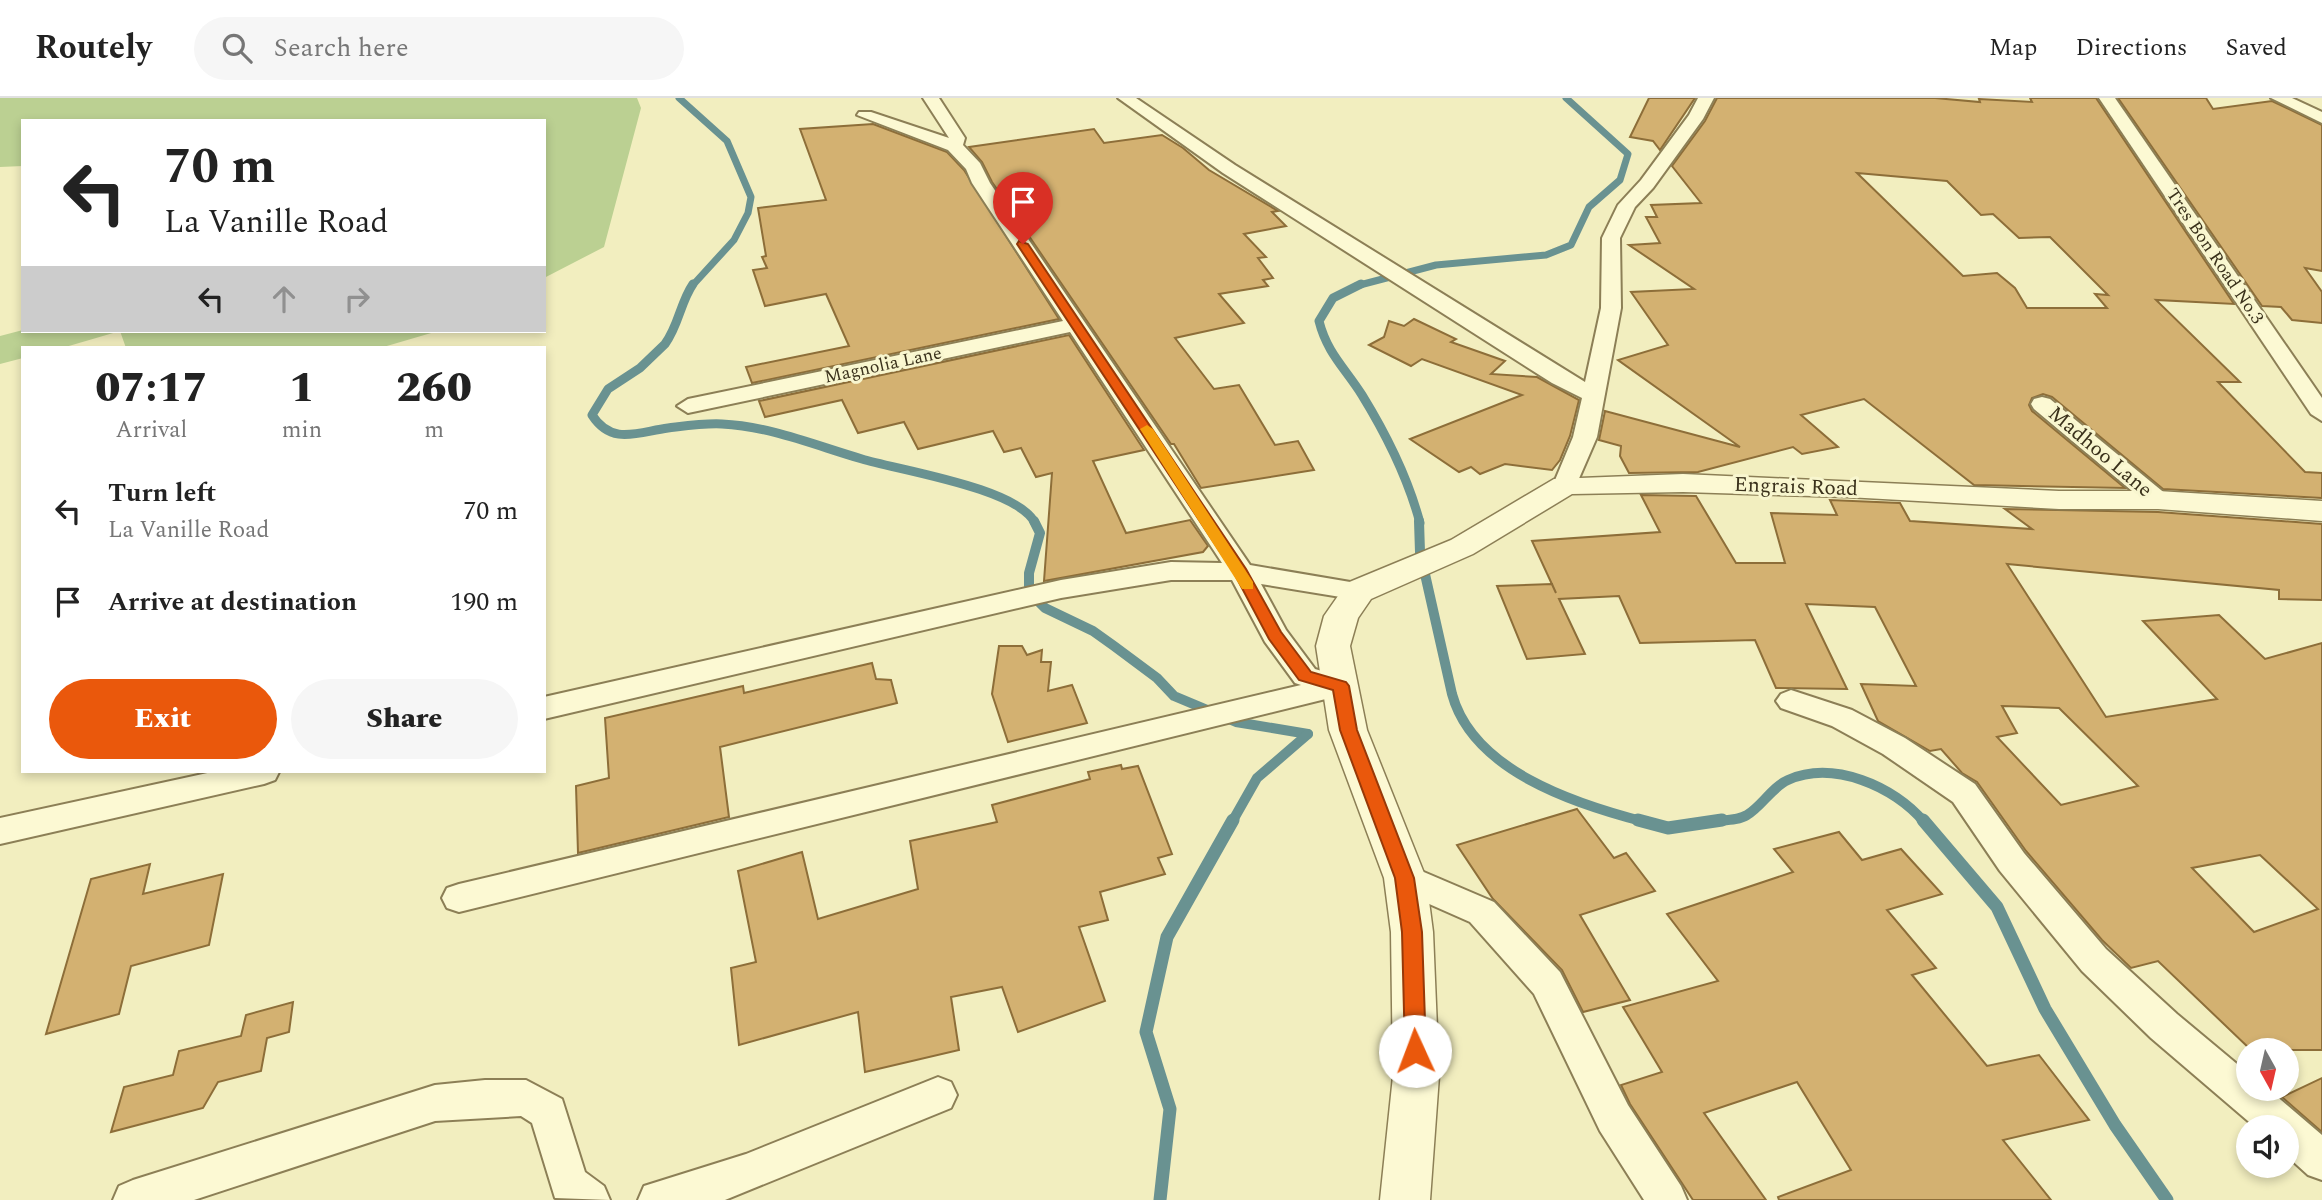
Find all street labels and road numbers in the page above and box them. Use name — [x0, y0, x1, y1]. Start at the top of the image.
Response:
street label: Tres Bon Road No.3 — [2159, 183, 2271, 329]
street label: Magnolia Lane — [822, 339, 944, 391]
street label: Madhoo Lane — [2041, 398, 2159, 506]
street label: Engrais Road — [1733, 469, 1859, 505]

